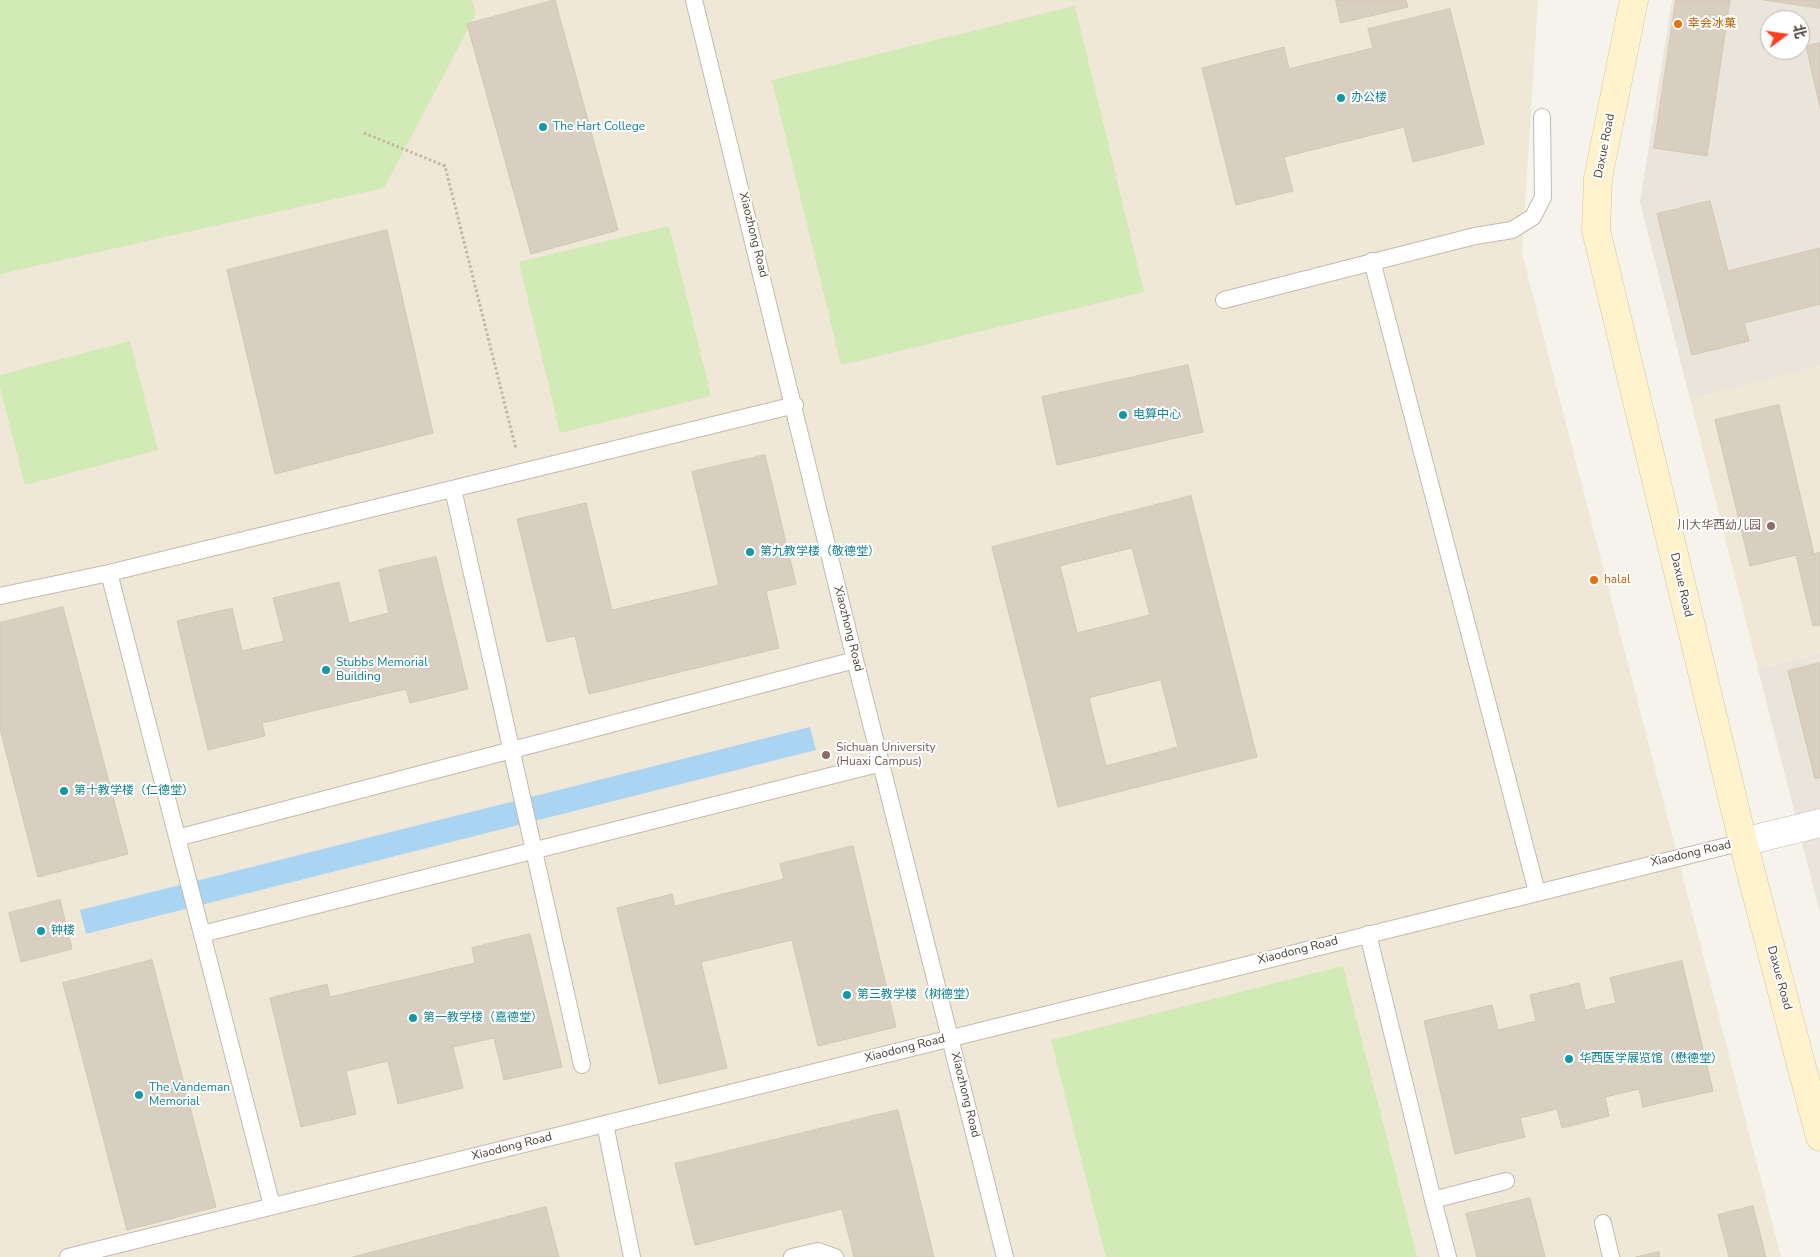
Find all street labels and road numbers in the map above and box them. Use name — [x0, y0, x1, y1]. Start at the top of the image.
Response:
street label: Daxue Road — [1592, 112, 1618, 180]
street label: Xiaozhong Road — [735, 191, 771, 279]
street label: Daxue Road — [1667, 551, 1695, 619]
street label: Xiaozhong Road — [830, 585, 866, 673]
street label: Xiaodong Road — [1649, 838, 1733, 870]
street label: Xiaodong Road — [1256, 934, 1340, 968]
street label: Daxue Road — [1764, 944, 1794, 1012]
street label: Xiaodong Road — [863, 1032, 947, 1066]
street label: Xiaozhong Road — [947, 1051, 983, 1139]
street label: Xiaodong Road — [470, 1130, 554, 1164]

